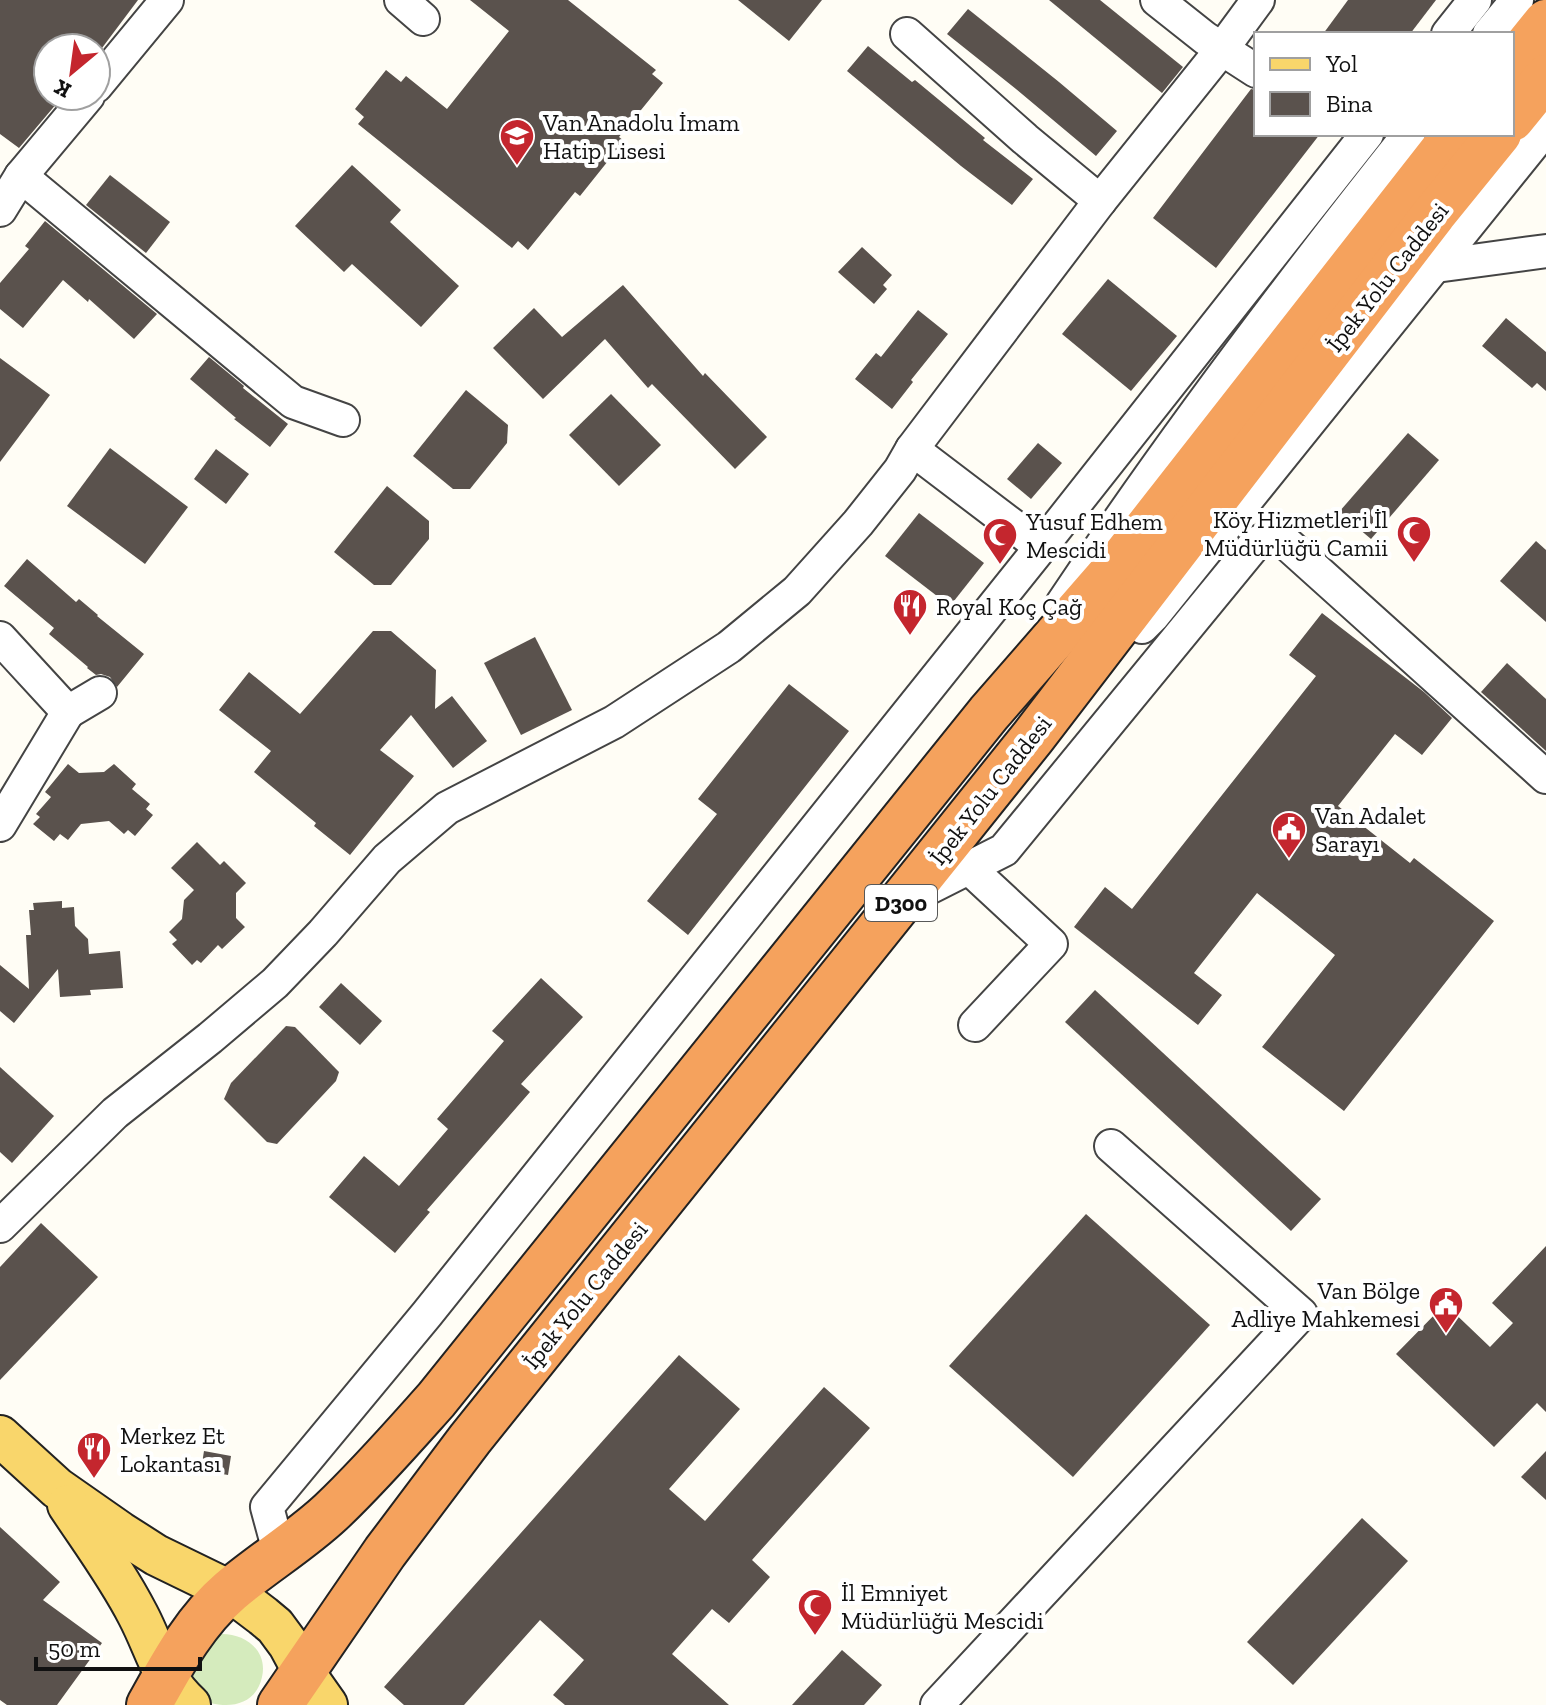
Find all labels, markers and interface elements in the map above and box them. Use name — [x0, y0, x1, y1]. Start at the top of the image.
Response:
north arrow — [32, 32, 112, 112]
legend — [1254, 32, 1514, 136]
text: Yol — [1325, 49, 1358, 78]
text: K — [49, 74, 76, 104]
text: Bina — [1326, 89, 1373, 118]
place label: Van Anadolu İmam Hatip Lisesi — [542, 108, 740, 165]
school or university icon: Van Anadolu İmam Hatip Lisesi — [498, 117, 536, 167]
street label: İpek Yolu Caddesi — [1320, 196, 1454, 357]
place label: Köy Hizmetleri İl Müdürlüğü Camii — [1204, 505, 1388, 562]
place label: Yusuf Edhem Mescidi — [1025, 507, 1163, 564]
mosque icon: Köy Hizmetleri İl Müdürlüğü Camii — [1395, 514, 1433, 564]
mosque icon: Yusuf Edhem Mescidi — [981, 516, 1019, 566]
restaurant icon: Royal Koç Çağ — [891, 587, 929, 637]
place label: Royal Koç Çağ — [936, 592, 1082, 621]
street label: İpek Yolu Caddesi — [923, 709, 1057, 870]
place label: Van Adalet Sarayı — [1314, 801, 1426, 858]
public building icon: Van Adalet Sarayı — [1270, 810, 1308, 860]
road number: D300 — [865, 885, 937, 921]
street label: İpek Yolu Caddesi — [517, 1215, 653, 1375]
place label: Van Bölge Adliye Mahkemesi — [1232, 1276, 1420, 1333]
public building icon: Van Bölge Adliye Mahkemesi — [1427, 1285, 1465, 1335]
place label: Merkez Et Lokantası — [120, 1421, 225, 1478]
restaurant icon: Merkez Et Lokantası — [75, 1430, 113, 1480]
place label: İl Emniyet Müdürlüğü Mescidi — [841, 1578, 1044, 1635]
mosque icon: İl Emniyet Müdürlüğü Mescidi — [796, 1587, 834, 1637]
scale bar — [36, 1621, 200, 1671]
text: 50 m — [48, 1634, 101, 1663]

